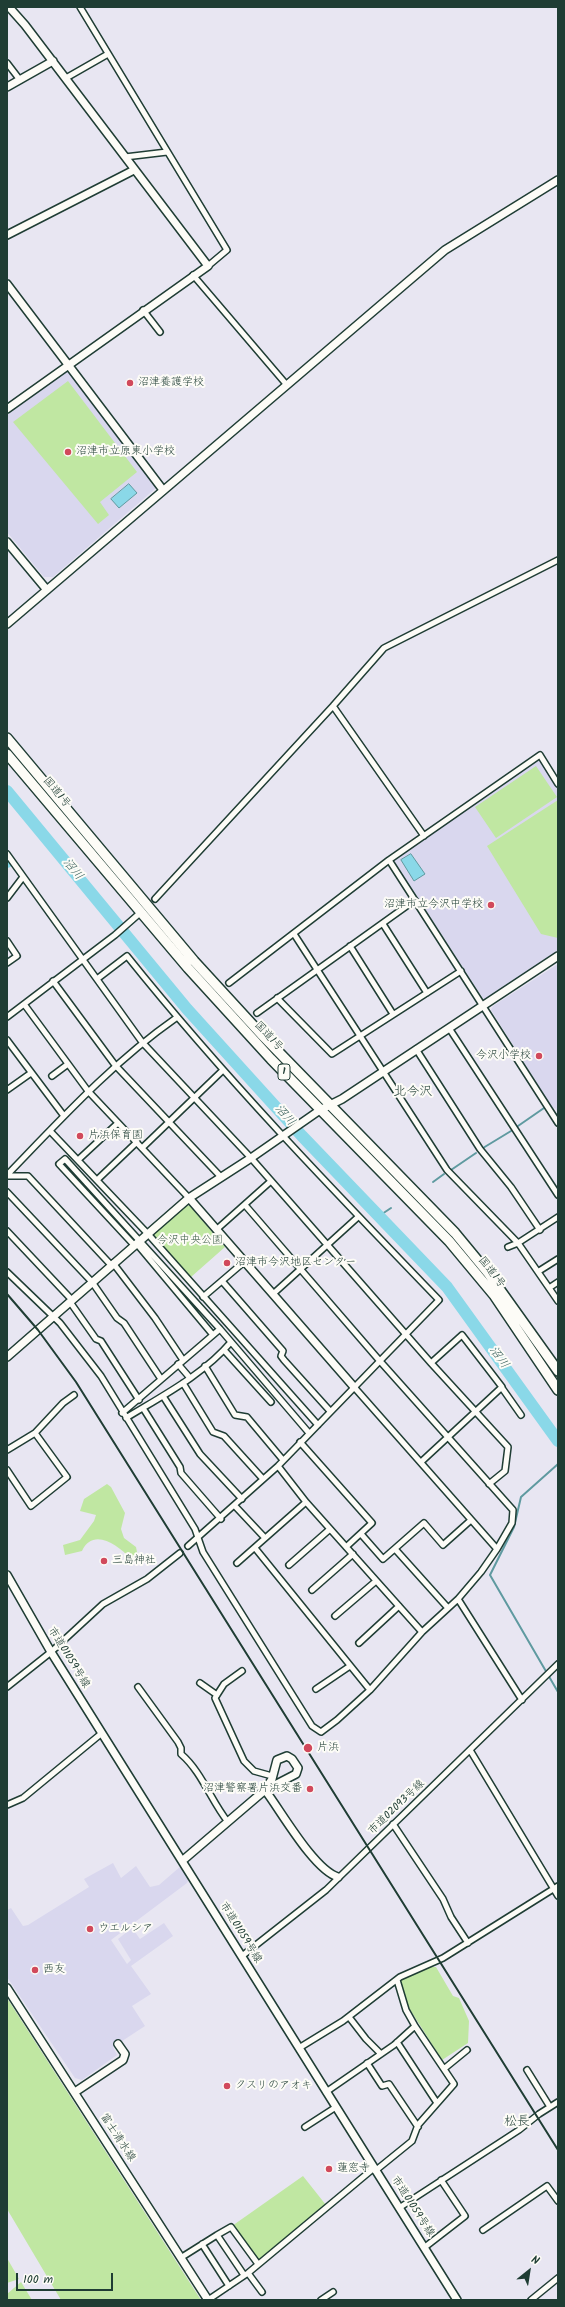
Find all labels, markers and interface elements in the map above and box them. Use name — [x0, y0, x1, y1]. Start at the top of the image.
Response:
place label: 沼津養護学校 — [138, 376, 204, 390]
marker: 沼津養護学校 — [125, 378, 135, 388]
place label: 沼津市立原東小学校 — [76, 445, 175, 459]
marker: 沼津市立原東小学校 — [63, 447, 73, 457]
street label: 国道1号 — [39, 775, 73, 811]
water label: 沼川 — [59, 856, 85, 884]
place label: 沼津市立今沢中学校 — [384, 898, 483, 912]
marker: 沼津市立今沢中学校 — [486, 900, 496, 910]
street label: 国道1号 — [251, 1019, 285, 1055]
place label: 今沢小学校 — [476, 1049, 531, 1063]
marker: 今沢小学校 — [534, 1051, 544, 1061]
road number: 1 — [278, 1064, 290, 1080]
district label: 北今沢 — [394, 1085, 432, 1101]
water label: 沼川 — [271, 1102, 297, 1130]
place label: 片浜保育園 — [88, 1129, 143, 1143]
marker: 片浜保育園 — [75, 1131, 85, 1141]
park label: 今沢中央公園 — [157, 1234, 223, 1248]
street label: 国道1号 — [475, 1255, 507, 1291]
place label: 沼津市今沢地区センター — [235, 1256, 356, 1270]
marker: 沼津市今沢地区センター — [222, 1258, 232, 1268]
water label: 沼川 — [485, 1344, 511, 1372]
place label: 三島神社 — [112, 1554, 156, 1568]
marker: 三島神社 — [99, 1556, 109, 1566]
street label: 市道01059号線 — [44, 1625, 92, 1691]
place label: 片浜 — [317, 1741, 339, 1755]
marker: 片浜 — [302, 1742, 314, 1754]
street label: 市道02093号線 — [366, 1778, 428, 1838]
place label: 沼津警察署片浜交番 — [203, 1782, 302, 1796]
marker: 沼津警察署片浜交番 — [305, 1784, 315, 1794]
street label: 市道01059号線 — [216, 1900, 264, 1966]
place label: ウエルシア — [98, 1922, 153, 1936]
marker: ウエルシア — [85, 1924, 95, 1934]
place label: 西友 — [43, 1963, 65, 1977]
marker: 西友 — [30, 1965, 40, 1975]
place label: クスリのアオキ — [235, 2079, 312, 2093]
marker: クスリのアオキ — [222, 2081, 232, 2091]
street label: 富士清水線 — [96, 2111, 138, 2165]
district label: 松長 — [504, 2115, 530, 2131]
place label: 蓮窓寺 — [337, 2162, 370, 2176]
marker: 蓮窓寺 — [324, 2164, 334, 2174]
street label: 市道01059号線 — [387, 2174, 437, 2240]
north arrow — [509, 2251, 549, 2291]
text: N — [527, 2251, 543, 2270]
scale bar — [18, 2265, 115, 2291]
text: 100 m — [23, 2270, 53, 2289]

